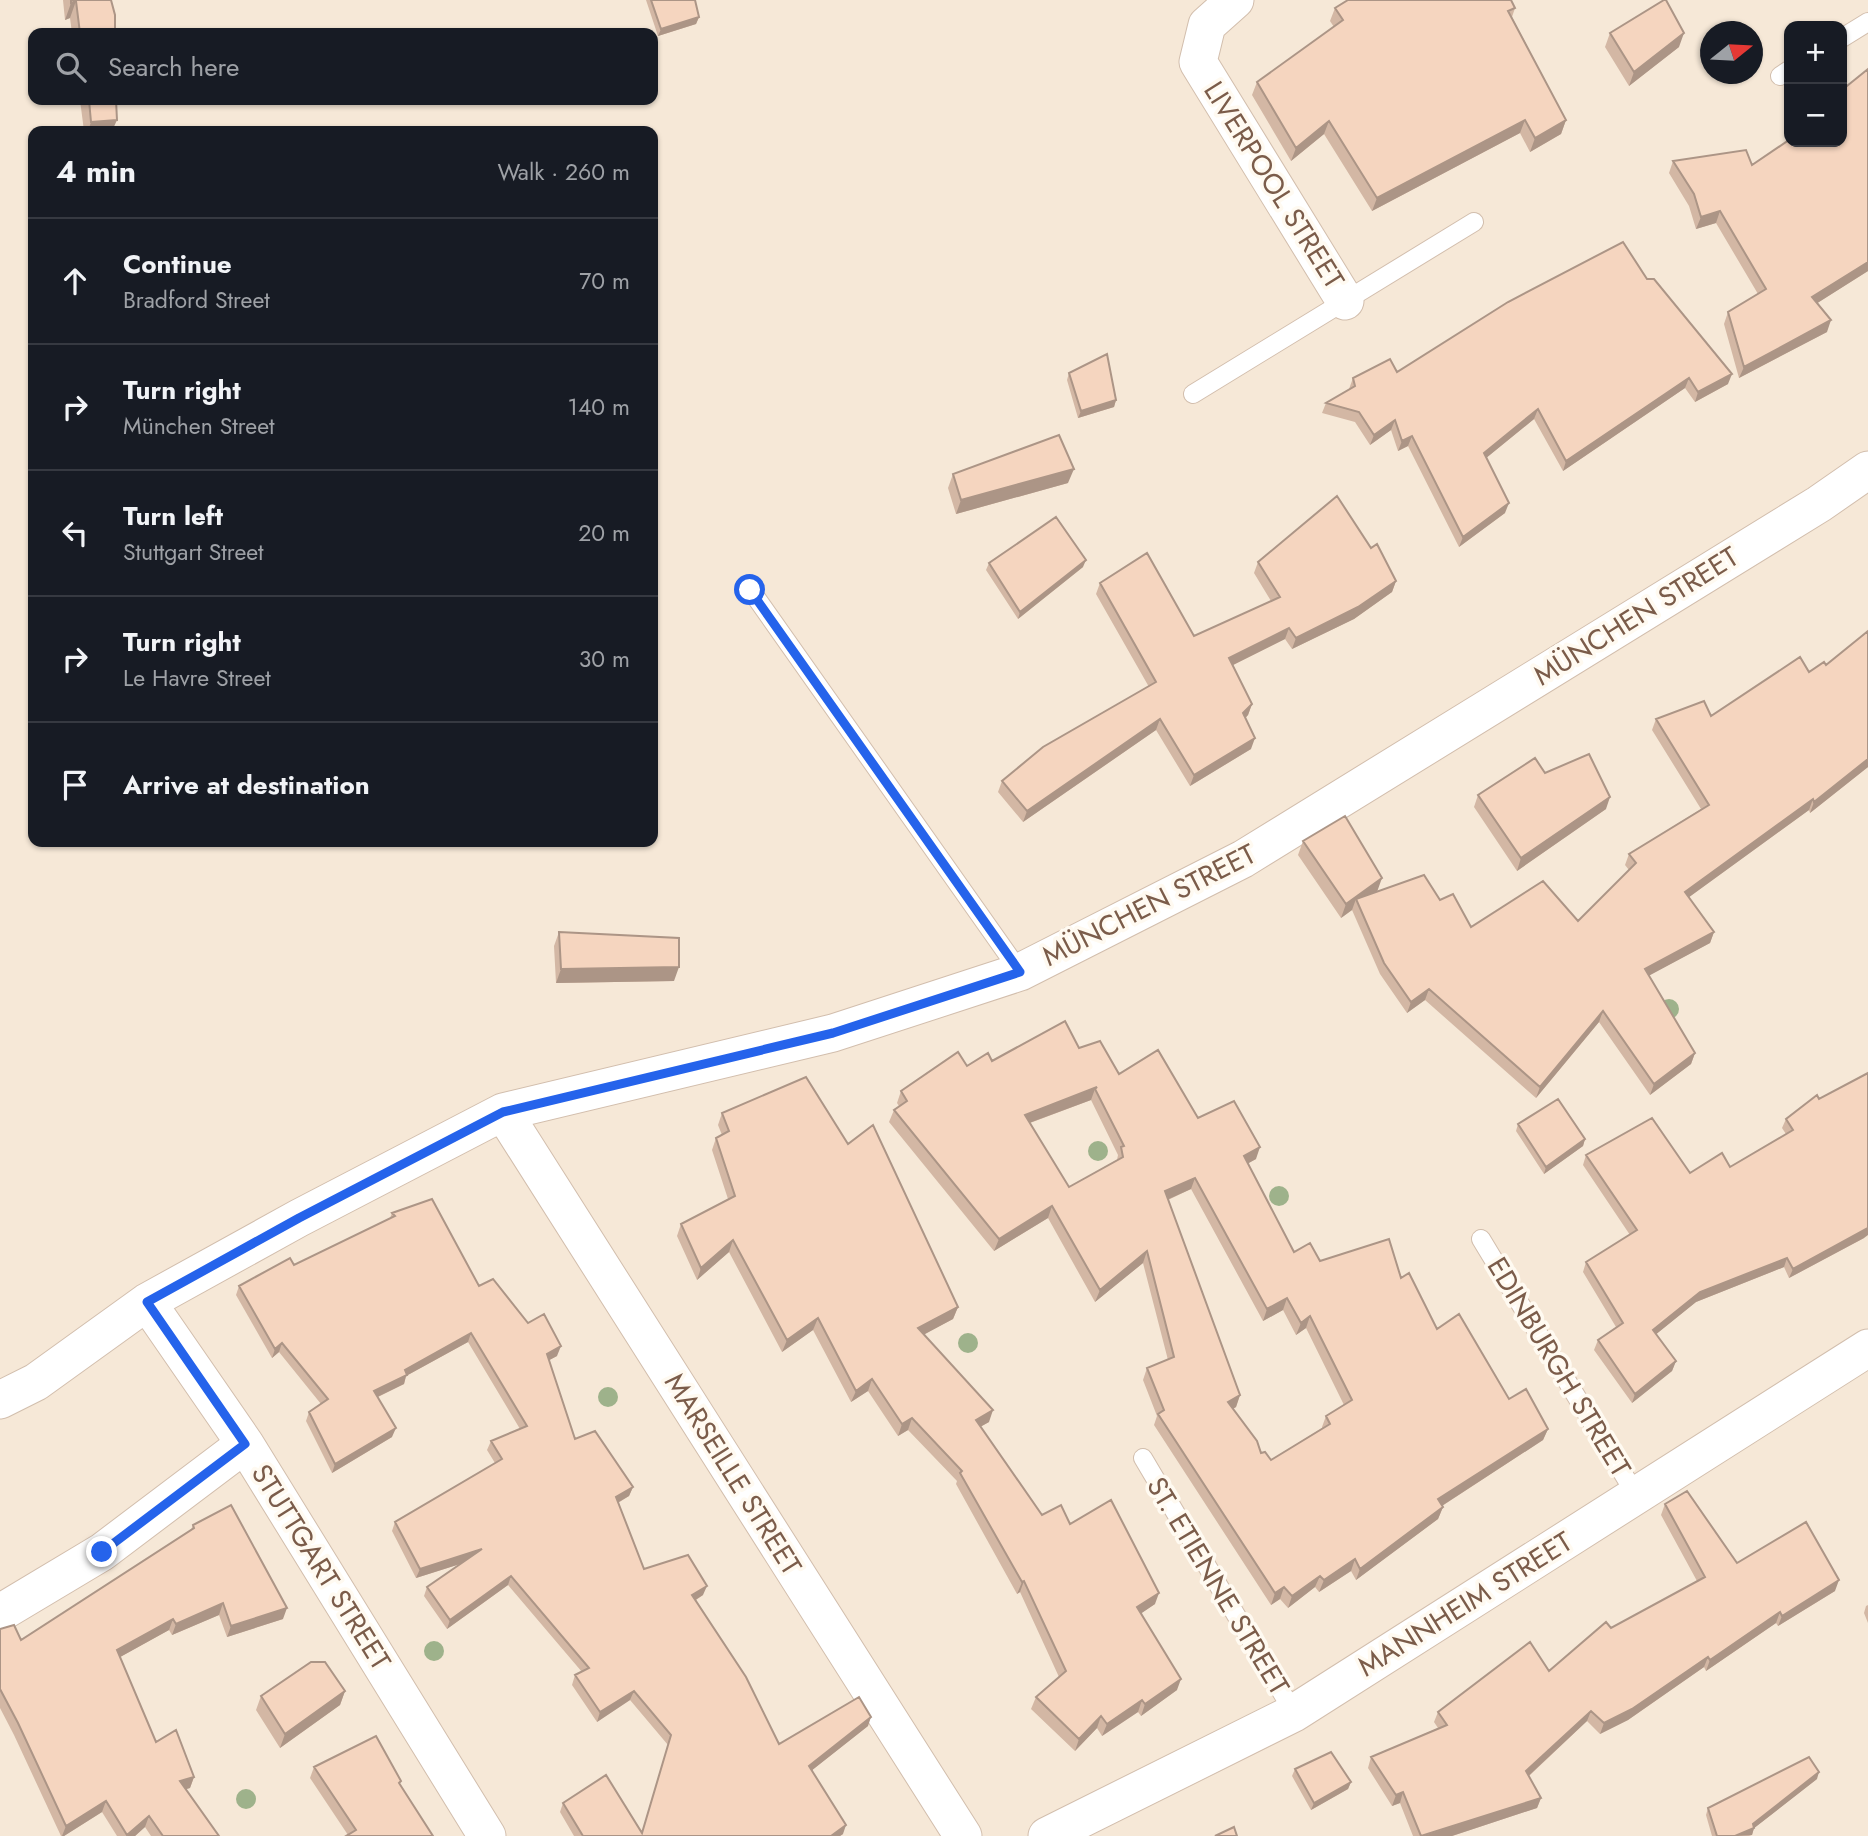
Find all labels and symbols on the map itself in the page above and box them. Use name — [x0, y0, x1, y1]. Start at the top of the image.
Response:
north arrow — [1700, 21, 1763, 84]
street label: LIVERPOOL STREET — [1194, 73, 1354, 297]
street label: MÜNCHEN STREET — [1526, 536, 1746, 696]
route start — [734, 574, 765, 605]
street label: MÜNCHEN STREET — [1035, 834, 1263, 976]
street label: EDINBURGH STREET — [1477, 1249, 1641, 1485]
street label: MARSEILLE STREET — [654, 1365, 812, 1583]
street label: STUTTGART STREET — [241, 1456, 401, 1678]
street label: ST. ETIENNE STREET — [1137, 1469, 1299, 1703]
street label: MANNHEIM STREET — [1350, 1521, 1580, 1687]
route end — [86, 1536, 117, 1567]

